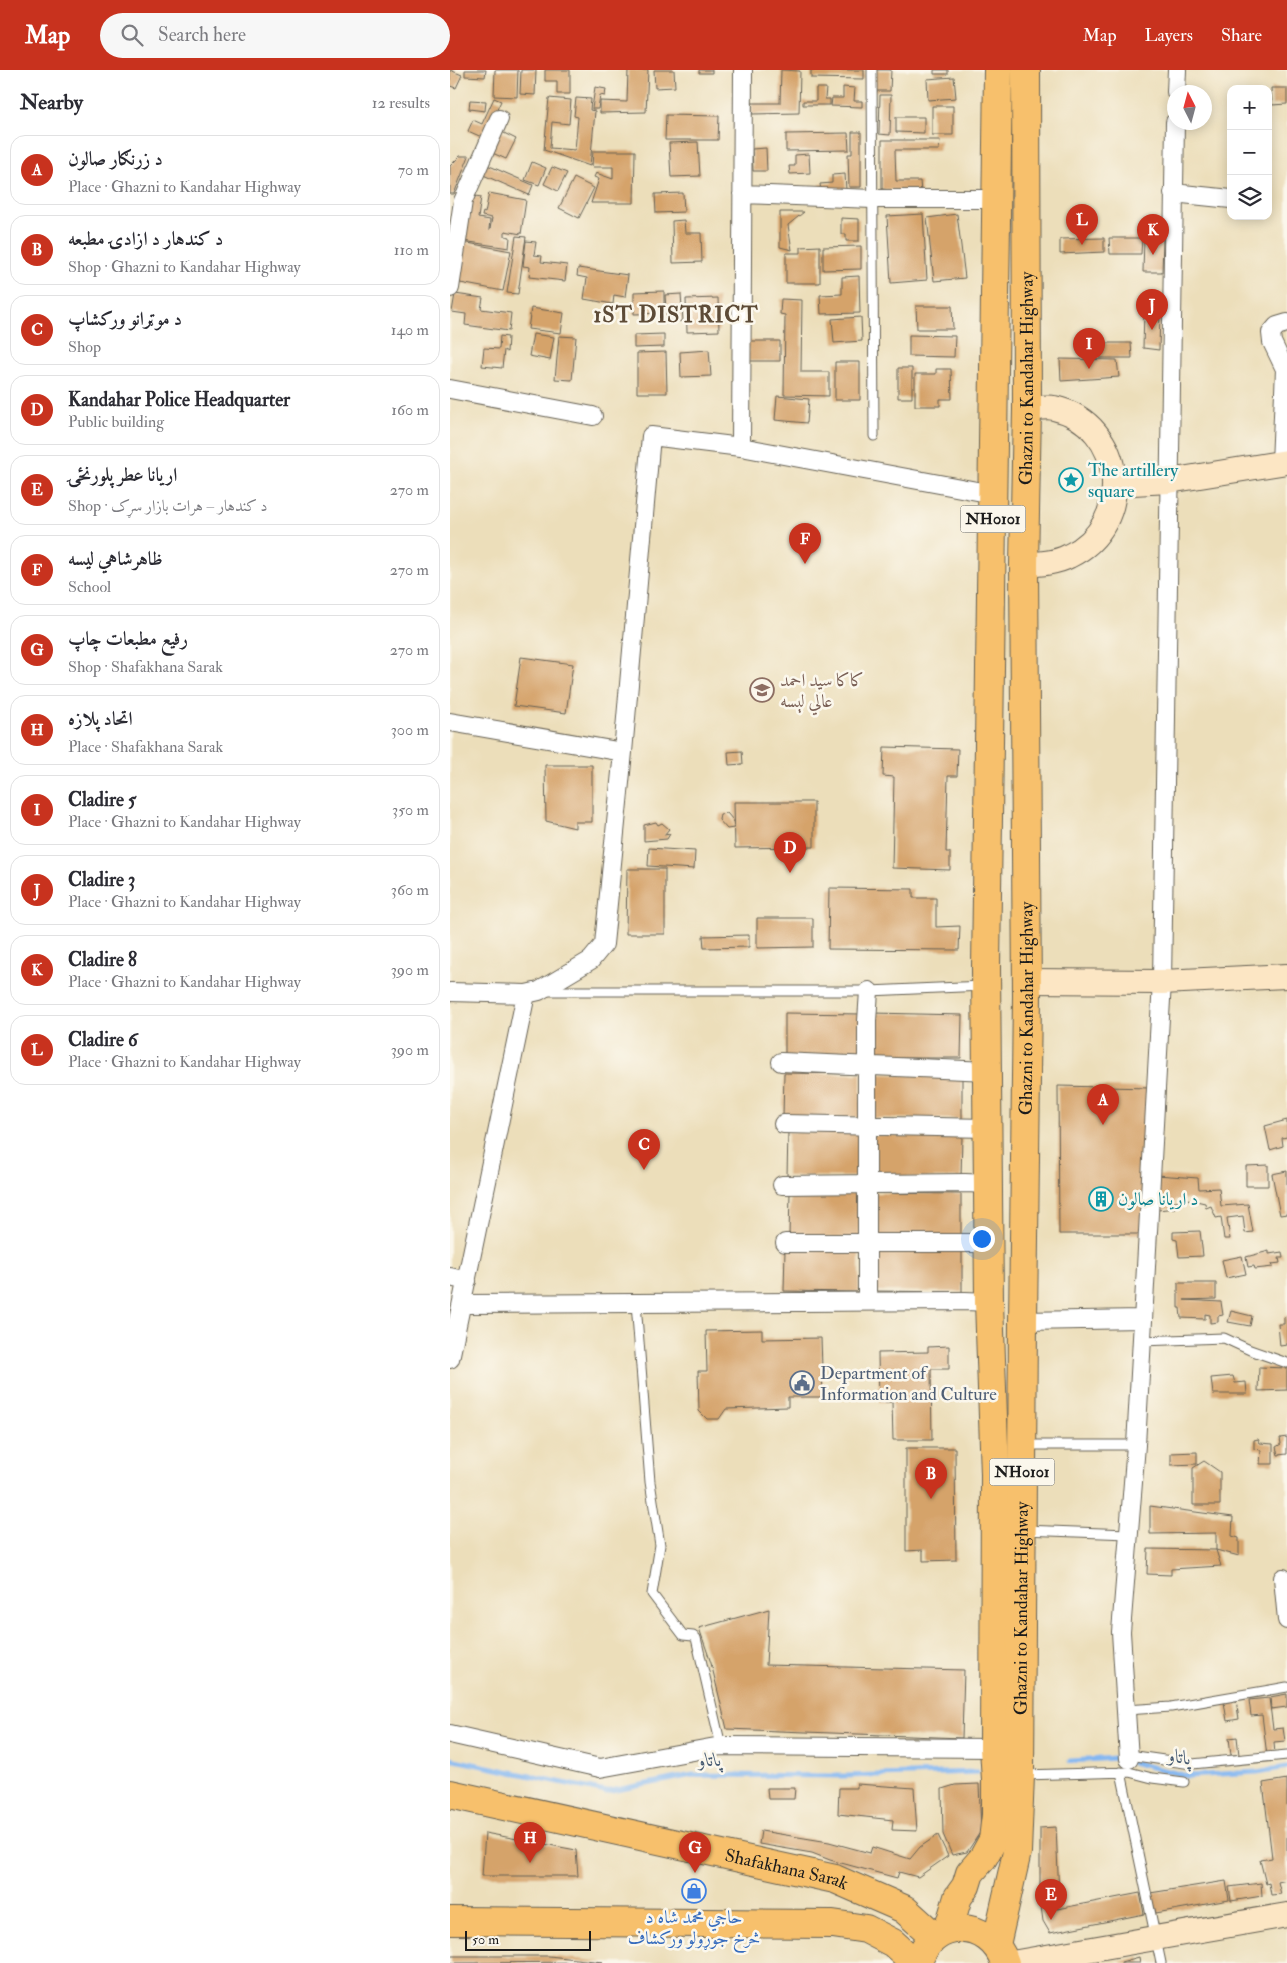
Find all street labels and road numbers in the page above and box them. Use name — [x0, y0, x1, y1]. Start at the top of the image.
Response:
street label: Ghazni to Kandahar Highway — [1014, 271, 1039, 485]
road number: NH0101 — [960, 506, 1026, 532]
street label: Ghazni to Kandahar Highway — [1014, 900, 1039, 1115]
road number: NH0101 — [990, 1458, 1054, 1485]
street label: Ghazni to Kandahar Highway — [1009, 1500, 1033, 1715]
street label: Shafakhana Sarak — [723, 1844, 853, 1895]

